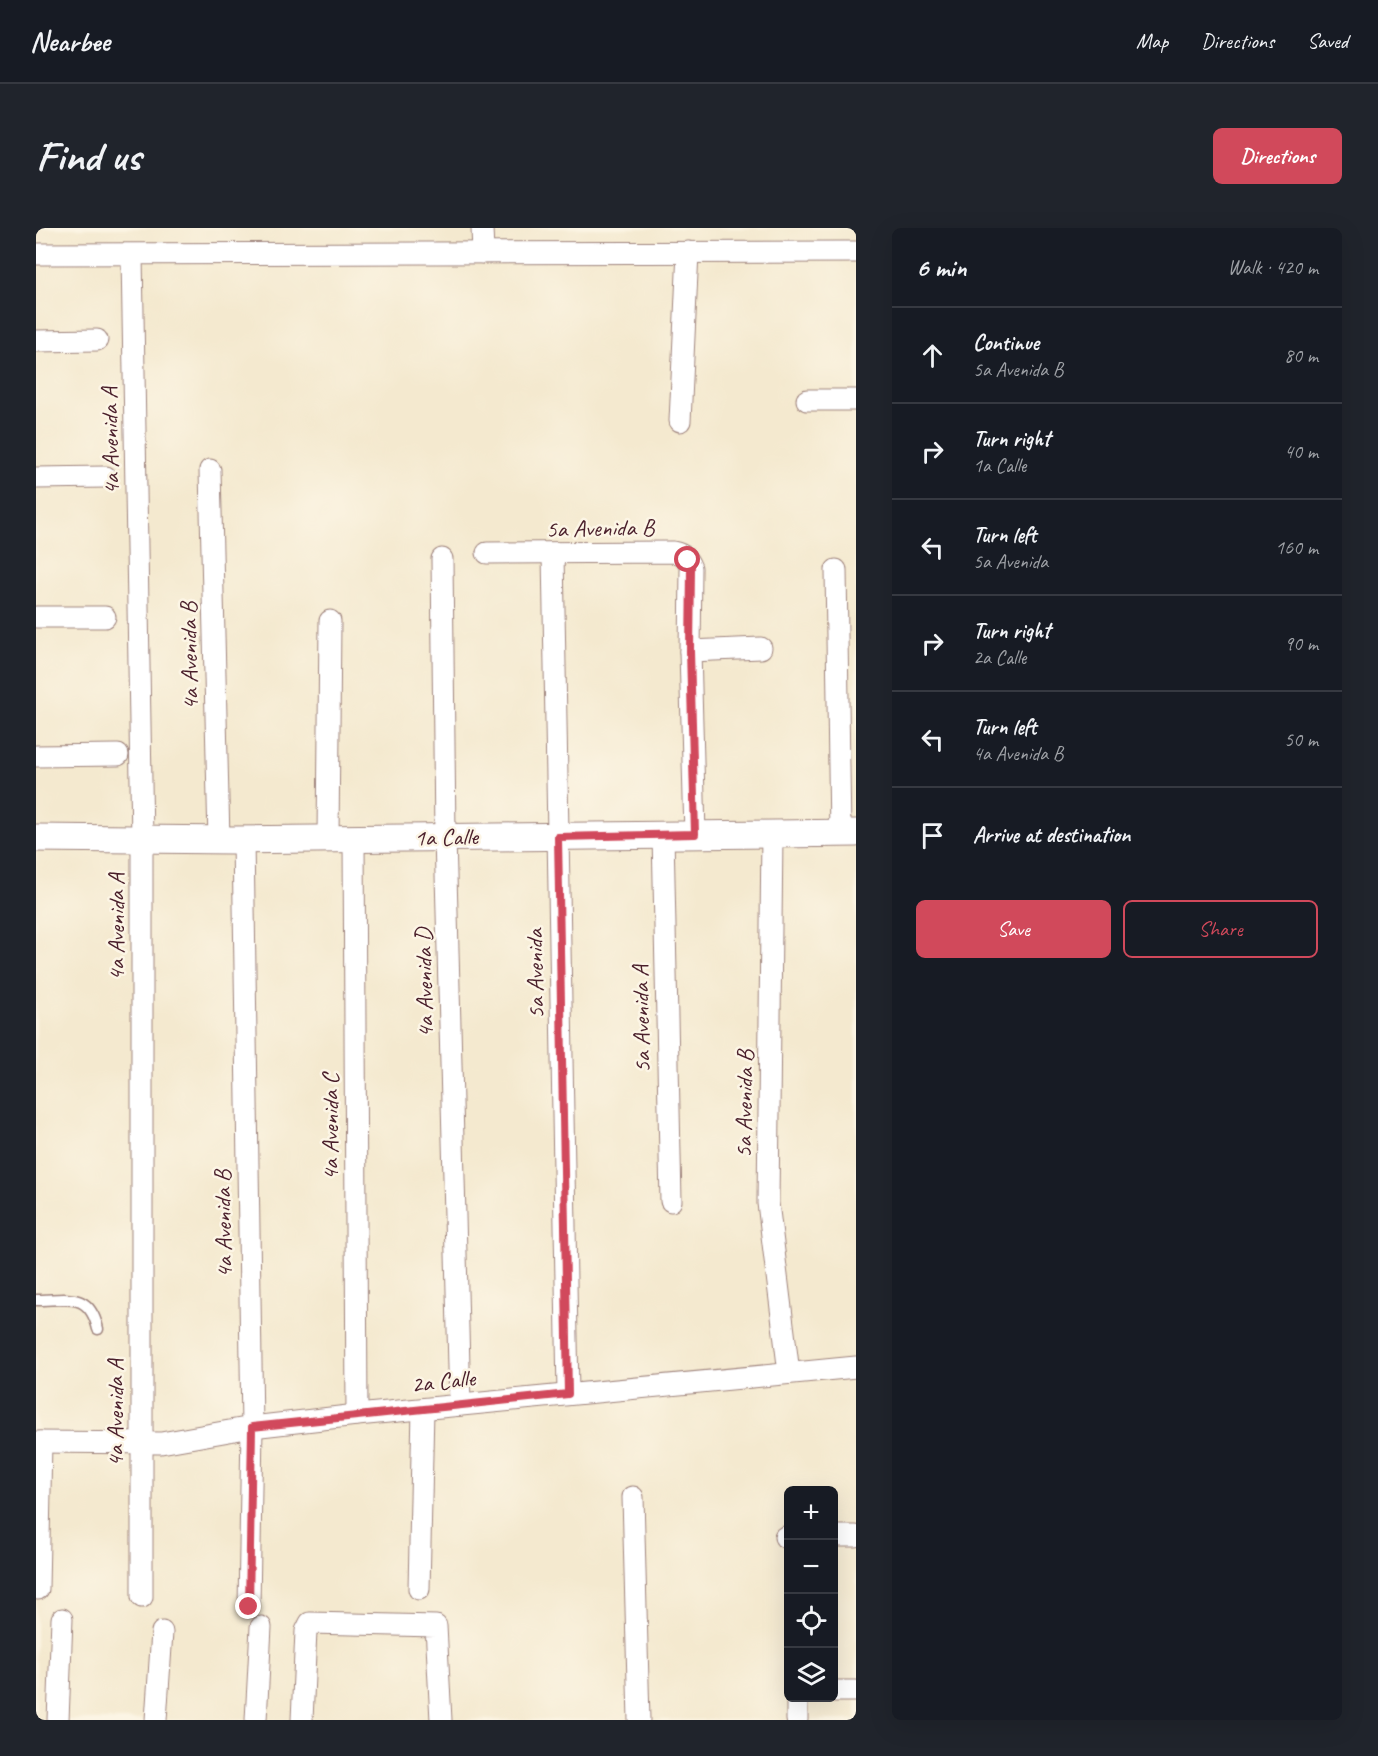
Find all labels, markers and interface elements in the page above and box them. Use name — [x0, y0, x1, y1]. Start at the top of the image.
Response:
text: Nearbee — [30, 24, 110, 59]
text: Map — [1136, 28, 1168, 54]
text: Directions — [1201, 28, 1274, 54]
text: Saved — [1307, 28, 1348, 54]
button: Directions — [1213, 128, 1342, 184]
text: Find us — [36, 130, 141, 183]
text: 6 min — [916, 251, 966, 284]
text: Walk · 420 m — [1228, 255, 1318, 280]
text: Continue — [973, 329, 1039, 357]
icon: ahead — [916, 339, 949, 372]
text: 80 m — [1284, 343, 1318, 368]
text: 5a Avenida B — [973, 357, 1063, 382]
street label: 4a Avenida A — [94, 386, 126, 495]
text: Turn right — [973, 425, 1050, 453]
icon: right — [916, 435, 949, 468]
text: 40 m — [1284, 439, 1318, 464]
text: 1a Calle — [973, 453, 1026, 478]
street label: 5a Avenida B — [546, 512, 656, 544]
text: Turn left — [973, 521, 1037, 549]
icon: left — [916, 531, 949, 564]
text: 160 m — [1275, 535, 1318, 560]
route start — [674, 546, 700, 572]
text: 5a Avenida — [973, 549, 1048, 574]
street label: 4a Avenida B — [173, 600, 205, 710]
text: Turn right — [973, 617, 1050, 645]
icon: right — [916, 627, 949, 660]
text: 90 m — [1284, 631, 1318, 656]
text: 2a Calle — [973, 645, 1026, 670]
text: Turn left — [973, 713, 1037, 741]
icon: left — [916, 723, 949, 756]
text: 50 m — [1284, 727, 1318, 752]
text: 4a Avenida B — [973, 741, 1063, 766]
icon: arrive — [916, 819, 949, 852]
street label: 1a Calle — [414, 821, 480, 853]
text: Arrive at destination — [973, 821, 1130, 849]
street label: 4a Avenida A — [101, 872, 131, 981]
button: Save — [916, 900, 1111, 958]
button: Share — [1123, 900, 1318, 958]
street label: 4a Avenida D — [408, 926, 440, 1038]
street label: 5a Avenida — [519, 927, 551, 1019]
street label: 5a Avenida A — [625, 964, 657, 1073]
street label: 5a Avenida B — [728, 1048, 760, 1158]
street label: 4a Avenida C — [315, 1071, 345, 1181]
street label: 4a Avenida B — [207, 1168, 239, 1278]
street label: 4a Avenida A — [100, 1358, 130, 1467]
street label: 2a Calle — [410, 1363, 479, 1399]
map controls — [784, 1486, 838, 1702]
button: + — [784, 1486, 838, 1540]
button: − — [784, 1540, 838, 1594]
route end — [235, 1593, 261, 1619]
button: locate — [784, 1594, 838, 1648]
button: layers — [784, 1648, 838, 1702]

